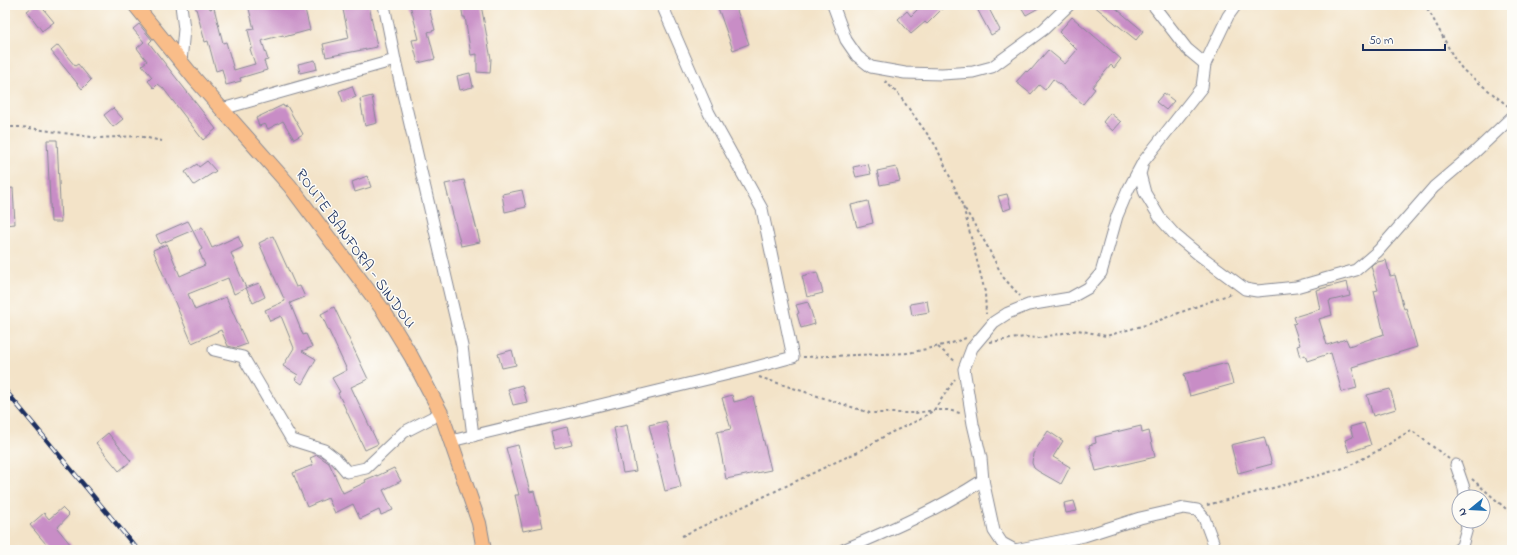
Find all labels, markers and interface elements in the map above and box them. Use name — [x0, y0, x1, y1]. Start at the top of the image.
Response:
scale bar — [1363, 26, 1445, 52]
text: 50 m — [1369, 32, 1393, 50]
street label: ROUTE BANFORA - SINDOU — [289, 164, 421, 334]
north arrow — [1451, 489, 1491, 529]
text: N — [1454, 506, 1471, 518]

